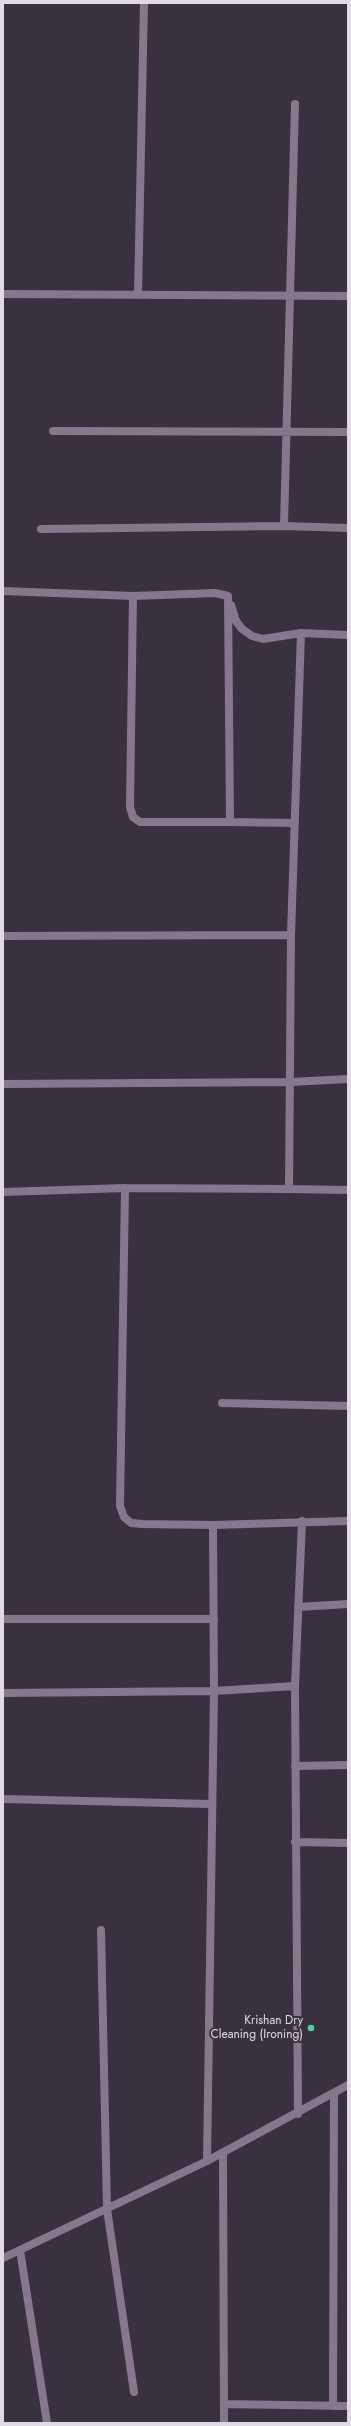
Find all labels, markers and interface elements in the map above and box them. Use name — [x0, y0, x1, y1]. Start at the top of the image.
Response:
place label: Krishan Dry Cleaning (Ironing) — [210, 2014, 303, 2042]
marker: Krishan Dry Cleaning (Ironing) — [306, 2023, 316, 2033]

